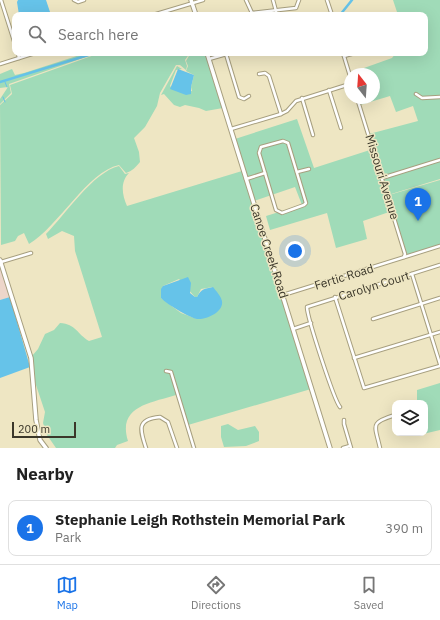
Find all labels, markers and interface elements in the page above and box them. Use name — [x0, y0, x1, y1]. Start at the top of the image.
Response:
search box — [12, 12, 428, 56]
icon: search — [26, 23, 48, 45]
text: Search here — [58, 25, 138, 44]
north arrow — [344, 68, 380, 104]
street label: Missouri Avenue — [362, 132, 403, 222]
pin: 1 — [405, 188, 431, 221]
street label: Canoe Creek Road — [247, 202, 292, 300]
your location — [285, 241, 305, 261]
street label: Fertic Road — [312, 260, 375, 293]
street label: Carolyn Court — [337, 268, 411, 303]
map controls — [392, 400, 428, 436]
button: layers — [392, 400, 428, 436]
scale bar — [12, 420, 76, 439]
text: 200 m — [18, 422, 50, 436]
text: Nearby — [16, 463, 74, 485]
text: Stephanie Leigh Rothstein Memorial Park — [55, 510, 345, 529]
text: 1 — [26, 520, 34, 537]
text: 390 m — [385, 520, 423, 537]
text: Park — [55, 529, 81, 546]
tab: Map — [56, 574, 78, 612]
tab: Directions — [191, 574, 241, 612]
tab: Saved — [354, 574, 384, 612]

